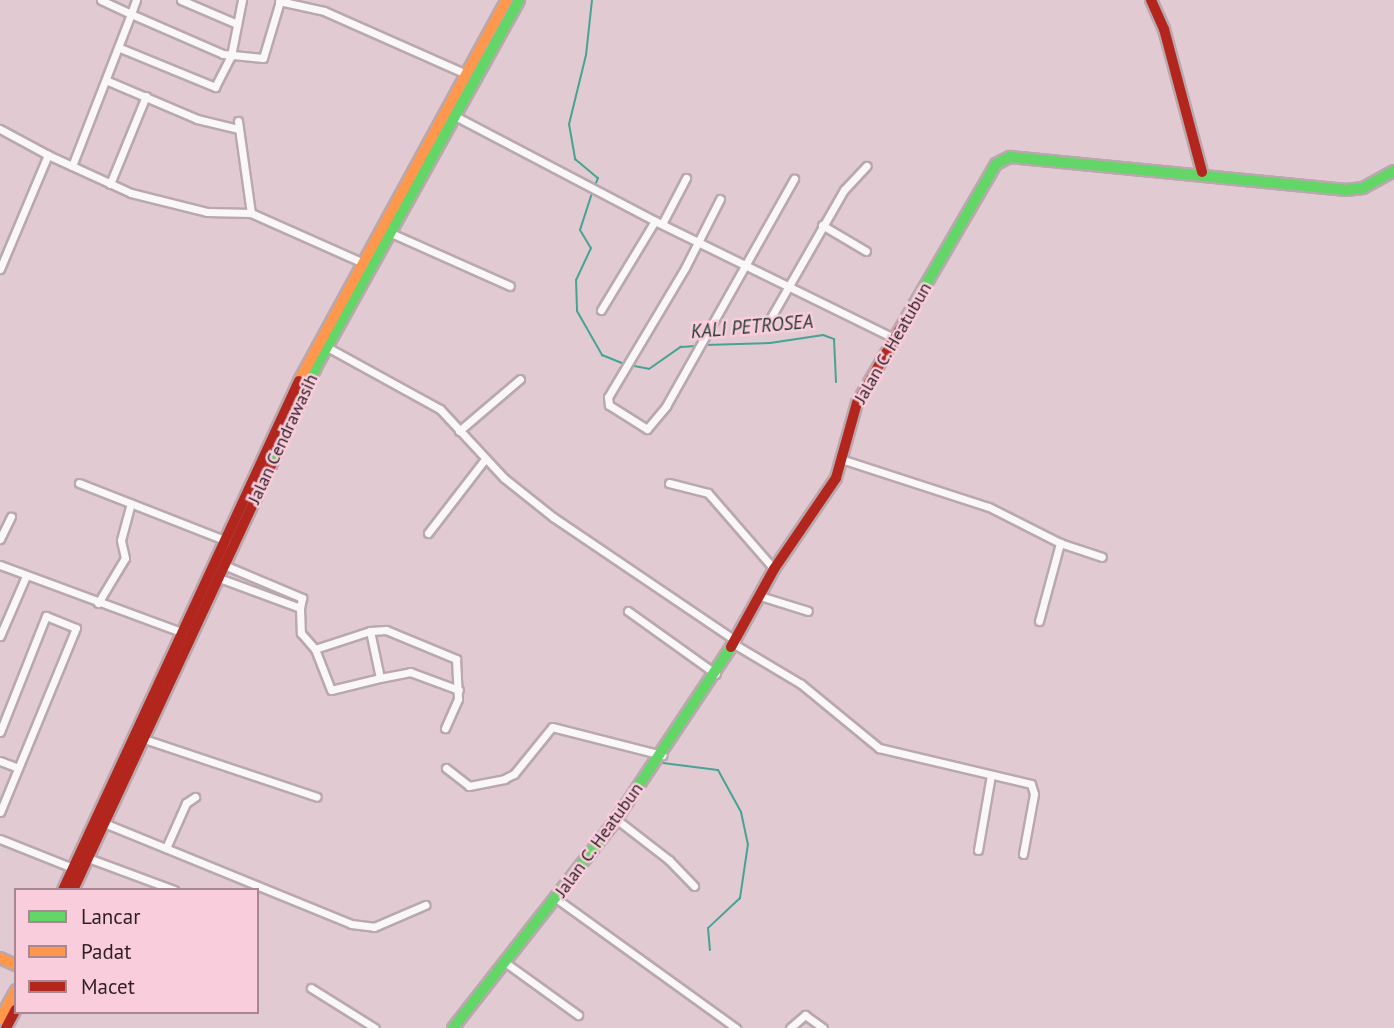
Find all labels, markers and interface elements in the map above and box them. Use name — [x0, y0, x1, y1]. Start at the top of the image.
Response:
street label: Jalan C. Heatubun — [849, 278, 937, 408]
water label: KALI PETROSEA — [690, 310, 814, 344]
street label: Jalan Cendrawasih — [243, 371, 323, 507]
street label: Jalan C. Heatubun — [550, 778, 648, 902]
legend — [14, 888, 259, 1014]
text: Lancar — [81, 903, 140, 930]
text: Padat — [81, 938, 131, 965]
text: Macet — [81, 973, 135, 1000]

